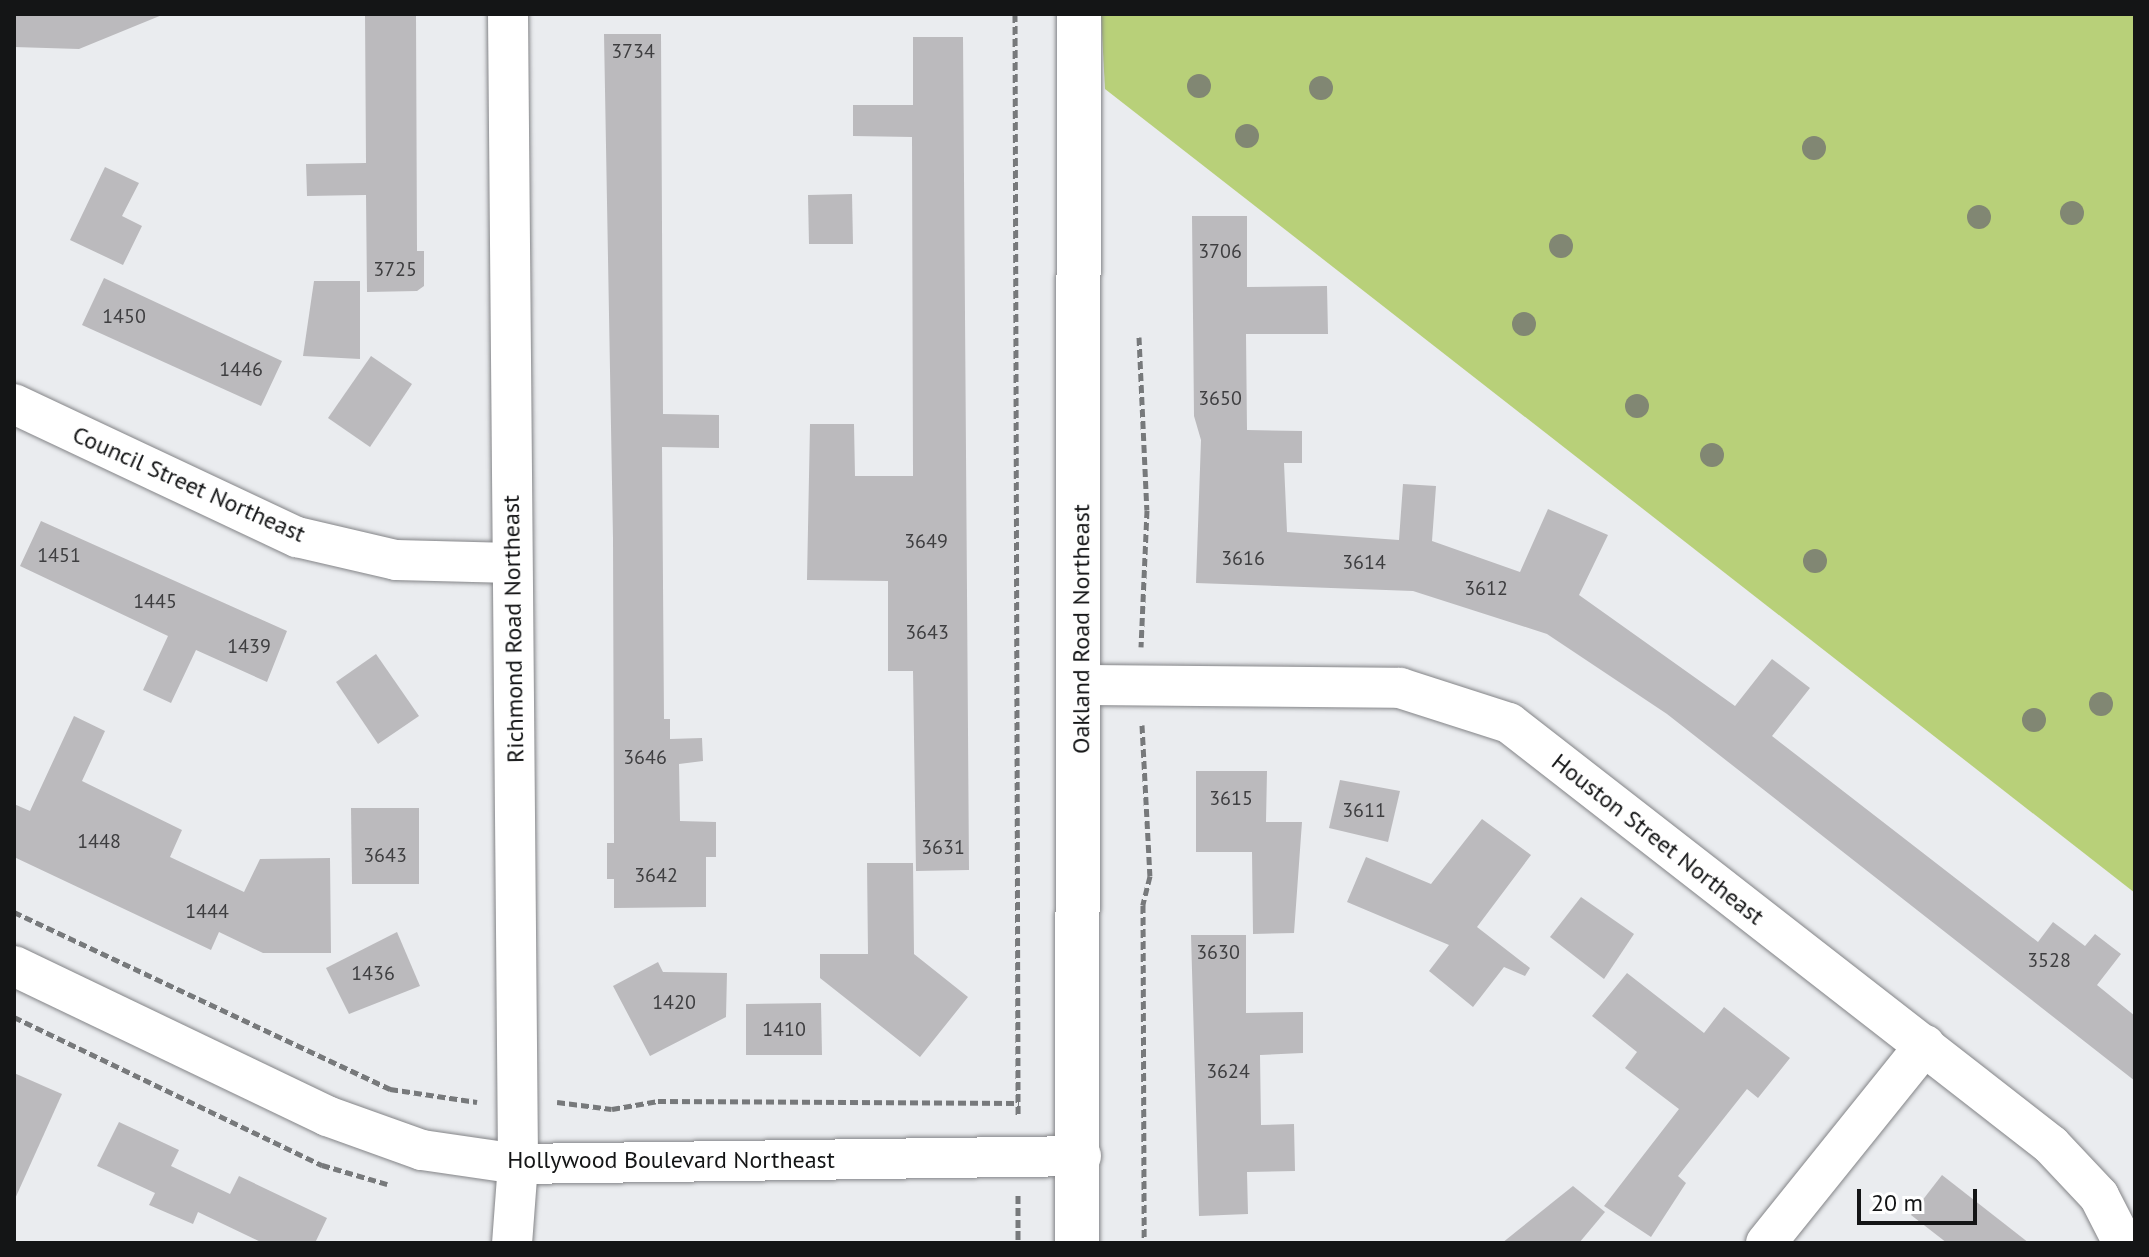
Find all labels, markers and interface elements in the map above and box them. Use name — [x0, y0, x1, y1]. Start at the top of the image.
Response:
house number: 3734 — [611, 39, 655, 63]
house number: 3706 — [1198, 239, 1242, 263]
house number: 3725 — [373, 257, 417, 281]
house number: 1450 — [102, 304, 146, 328]
house number: 1446 — [219, 357, 263, 381]
house number: 3650 — [1198, 386, 1242, 410]
street label: Council Street Northeast — [68, 420, 310, 548]
street label: Richmond Road Northeast — [496, 495, 530, 763]
street label: Oakland Road Northeast — [1067, 504, 1095, 754]
house number: 3649 — [904, 529, 948, 553]
house number: 1451 — [37, 543, 81, 567]
house number: 3616 — [1221, 546, 1265, 570]
house number: 3614 — [1342, 550, 1386, 574]
house number: 3612 — [1464, 576, 1508, 600]
house number: 1445 — [133, 589, 177, 613]
house number: 3643 — [905, 620, 949, 644]
house number: 1439 — [227, 634, 271, 658]
house number: 3646 — [623, 745, 667, 769]
street label: Houston Street Northeast — [1546, 747, 1770, 931]
house number: 3615 — [1209, 786, 1253, 810]
house number: 3611 — [1342, 798, 1386, 822]
house number: 1448 — [77, 829, 121, 853]
house number: 3631 — [921, 835, 965, 859]
house number: 3643 — [363, 843, 407, 867]
house number: 3642 — [634, 863, 678, 887]
house number: 1444 — [185, 899, 229, 923]
house number: 3630 — [1196, 940, 1240, 964]
house number: 3528 — [2027, 948, 2071, 972]
house number: 1436 — [351, 961, 395, 985]
house number: 1420 — [652, 990, 696, 1014]
house number: 1410 — [762, 1017, 806, 1041]
house number: 3624 — [1206, 1059, 1250, 1083]
street label: Hollywood Boulevard Northeast — [507, 1146, 835, 1174]
scale bar — [1861, 1173, 1981, 1223]
text: 20 m — [1871, 1187, 1923, 1218]

